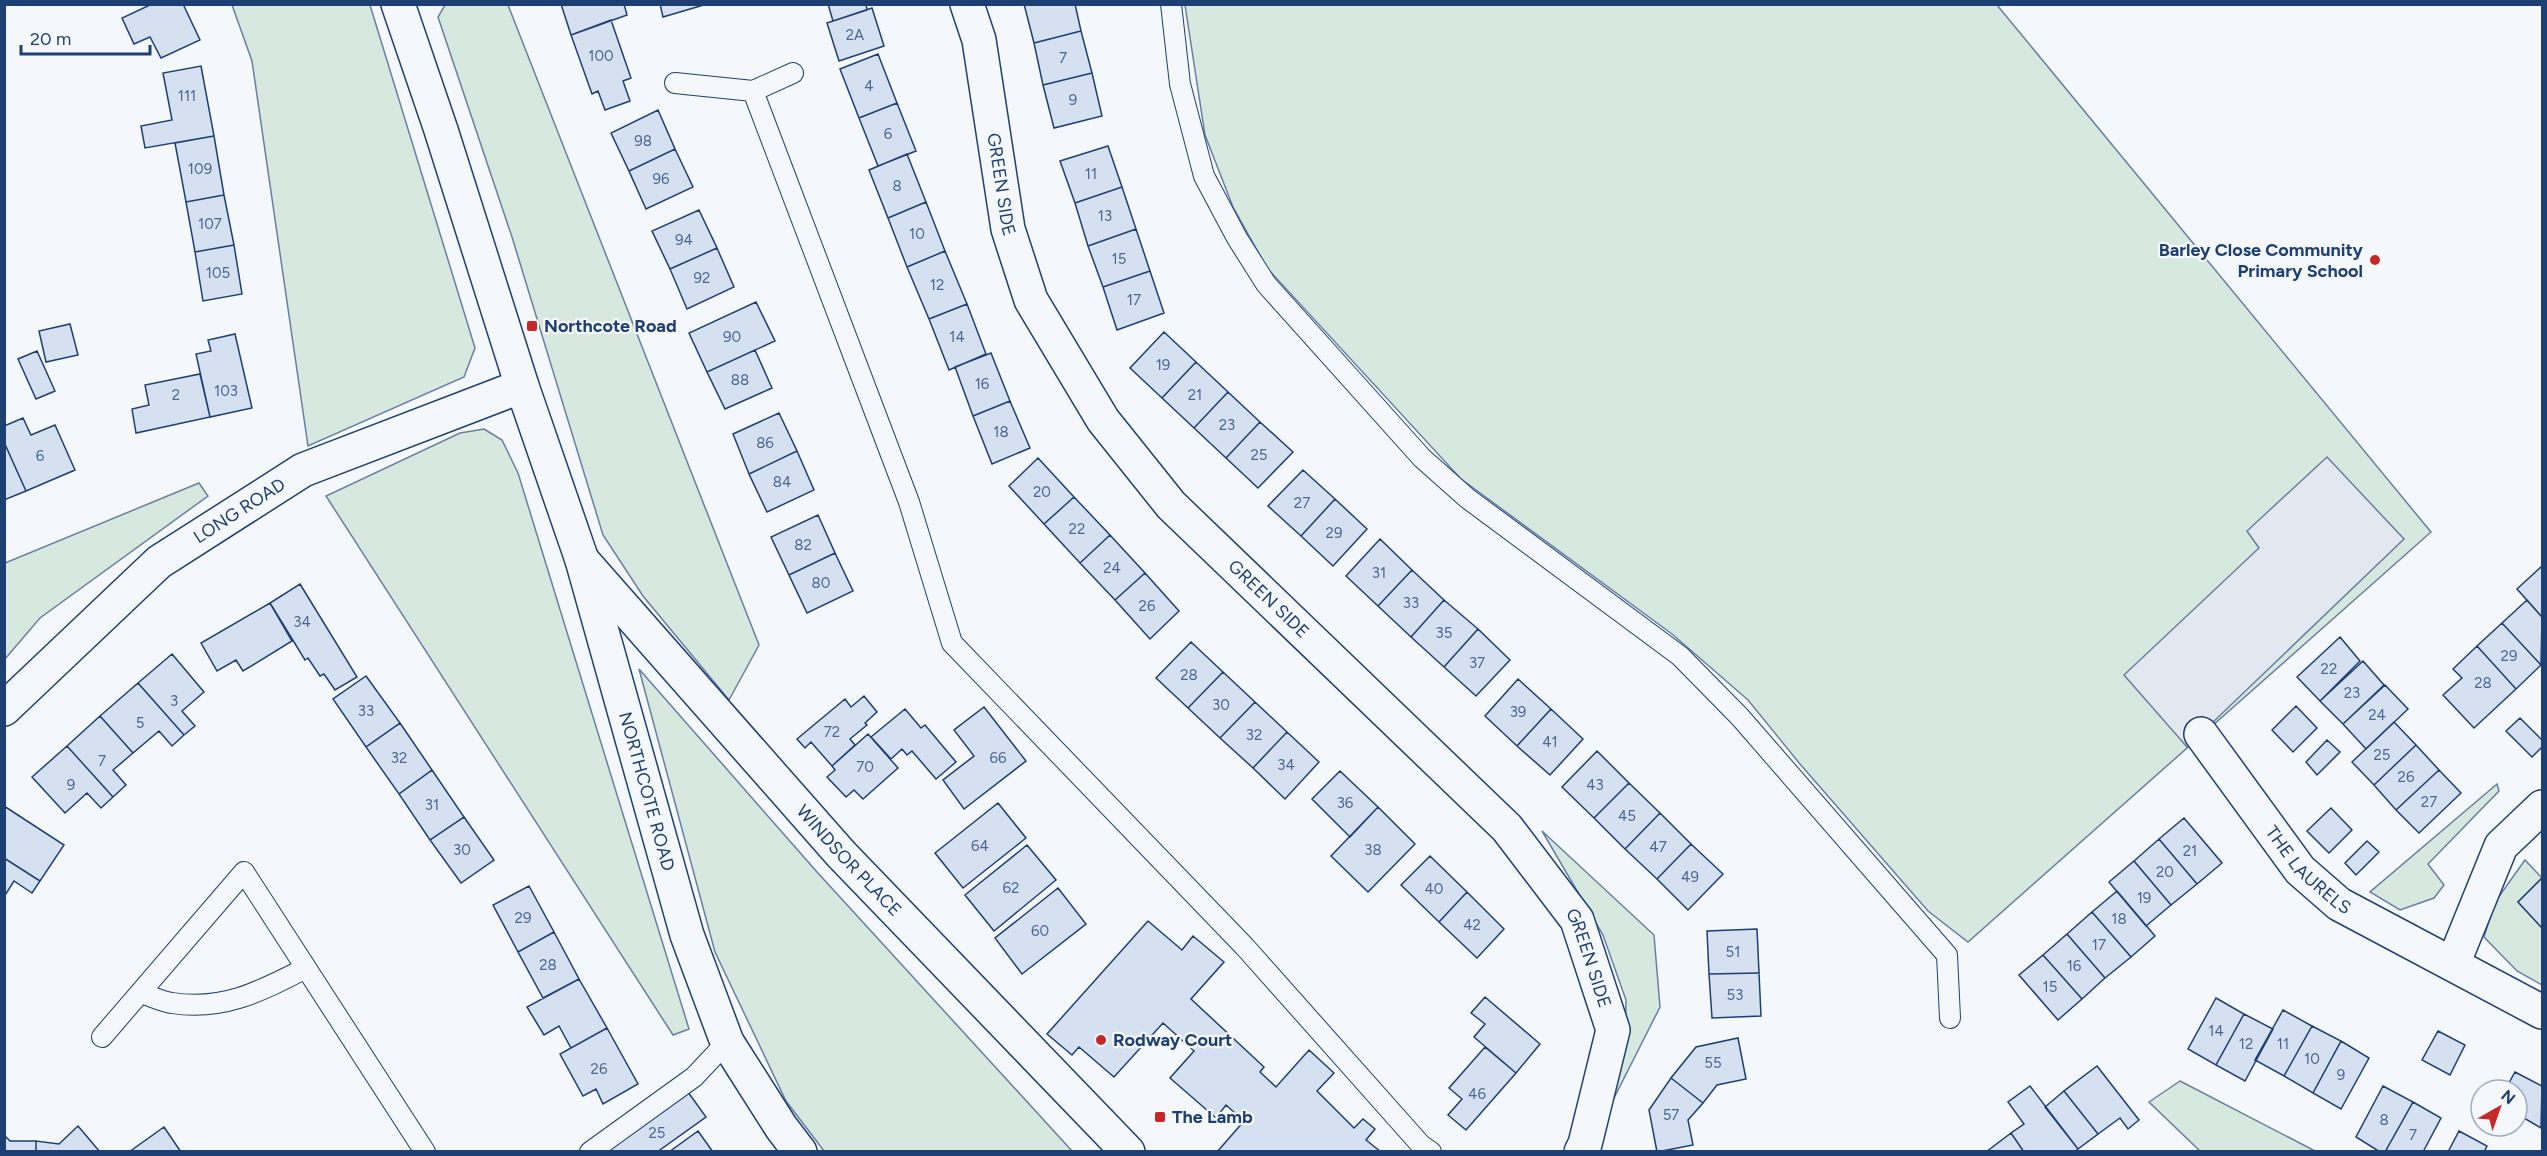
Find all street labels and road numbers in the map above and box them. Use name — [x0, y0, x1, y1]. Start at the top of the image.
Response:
street label: GREEN SIDE — [982, 131, 1021, 239]
street label: LONG ROAD — [189, 473, 289, 548]
street label: GREEN SIDE — [1224, 555, 1314, 643]
street label: NORTHCOTE ROAD — [614, 709, 680, 873]
street label: WINDSOR PLACE — [792, 800, 906, 921]
street label: THE LAURELS — [2261, 822, 2354, 919]
street label: GREEN SIDE — [1561, 904, 1616, 1010]

